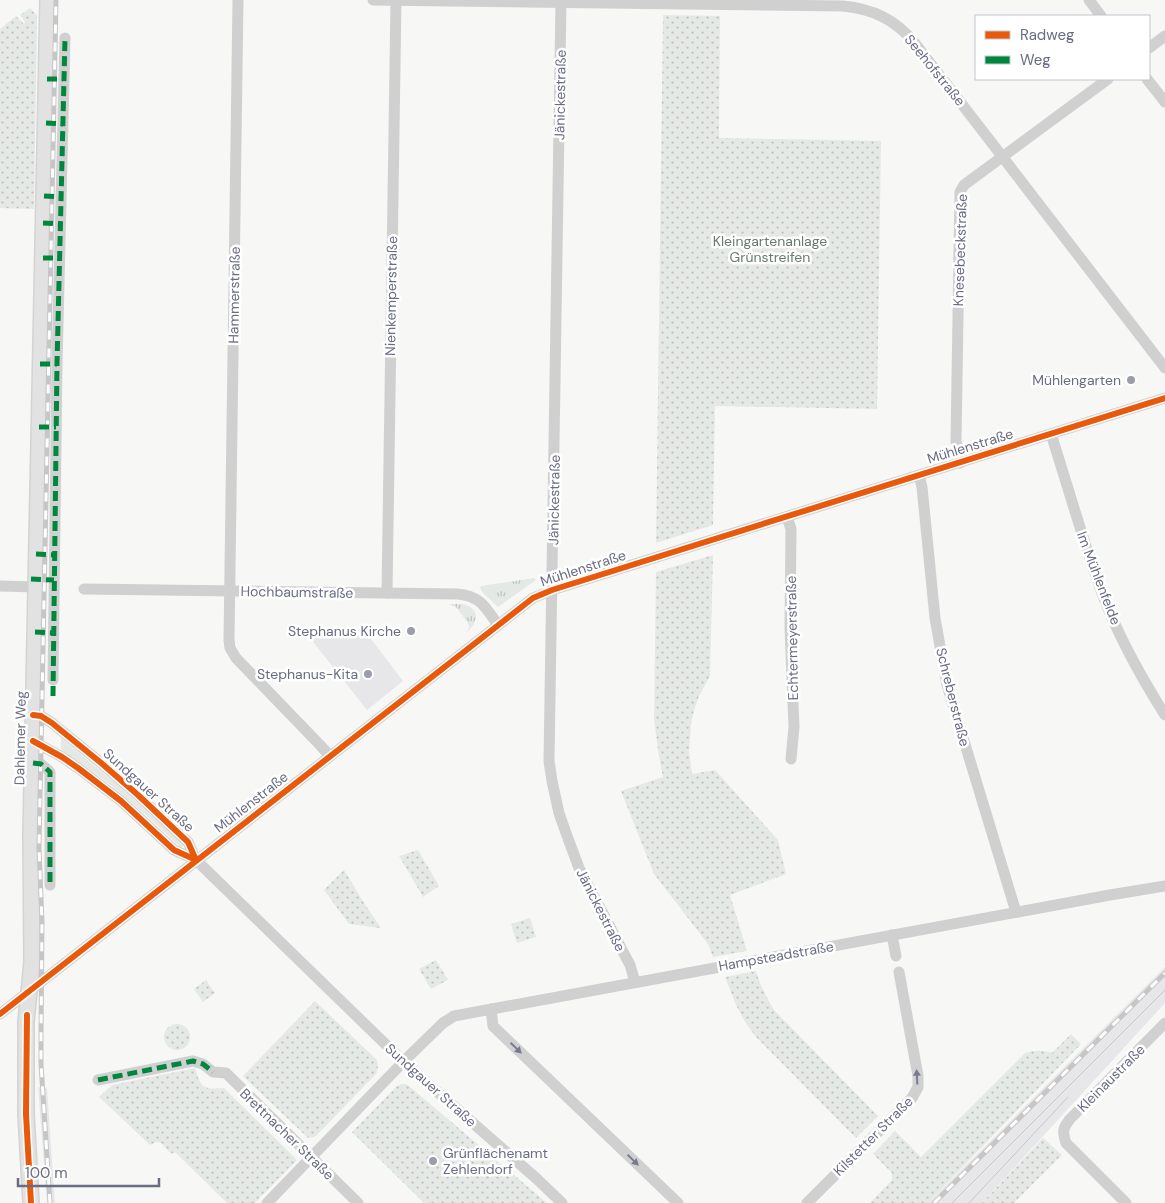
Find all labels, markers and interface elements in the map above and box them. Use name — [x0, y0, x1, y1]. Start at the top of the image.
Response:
legend — [975, 15, 1150, 80]
text: Radweg — [1020, 25, 1074, 45]
street label: Seehofstraße — [901, 31, 969, 109]
street label: Jänickestraße — [550, 50, 570, 140]
text: Weg — [1020, 50, 1051, 70]
street label: Knesebeckstraße — [949, 193, 971, 307]
park label: Kleingartenanlage Grünstreifen — [713, 232, 827, 266]
street label: Nienkemperstraße — [381, 236, 401, 356]
street label: Hammerstraße — [224, 246, 244, 344]
place label: Mühlengarten — [1032, 371, 1121, 389]
marker: Mühlengarten — [1125, 374, 1137, 386]
street label: Mühlenstraße — [925, 424, 1015, 468]
street label: Jänickestraße — [544, 455, 564, 545]
street label: Im Mühlenfelde — [1073, 529, 1125, 627]
street label: Mühlenstraße — [538, 546, 628, 590]
street label: Echtermeyerstraße — [782, 575, 802, 701]
street label: Hochbaumstraße — [240, 582, 354, 602]
place label: Stephanus Kirche — [288, 622, 401, 640]
marker: Stephanus Kirche — [405, 625, 417, 637]
street label: Schreberstraße — [932, 646, 974, 748]
place label: Stephanus-Kita — [257, 665, 358, 683]
marker: Stephanus-Kita — [362, 668, 374, 680]
street label: Dahlemer Weg — [10, 691, 30, 785]
street label: Sundgauer Straße — [100, 744, 198, 836]
street label: Mühlenstraße — [210, 767, 292, 836]
street label: Jänickestraße — [572, 866, 630, 954]
street label: Hampsteadstraße — [717, 937, 835, 975]
street label: Sundgauer Straße — [382, 1039, 480, 1131]
street label: Kleinaustraße — [1073, 1040, 1149, 1116]
one-way arrow — [510, 1042, 522, 1054]
one-way arrow — [913, 1068, 921, 1084]
street label: Brettnacher Straße — [236, 1084, 338, 1184]
street label: Kilstetter Straße — [829, 1092, 917, 1180]
place label: Grünflächenamt Zehlendorf — [443, 1144, 548, 1178]
one-way arrow — [627, 1154, 639, 1166]
marker: Grünflächenamt Zehlendorf — [427, 1155, 439, 1167]
scale bar — [18, 1156, 159, 1188]
text: 100 m — [25, 1163, 68, 1183]

